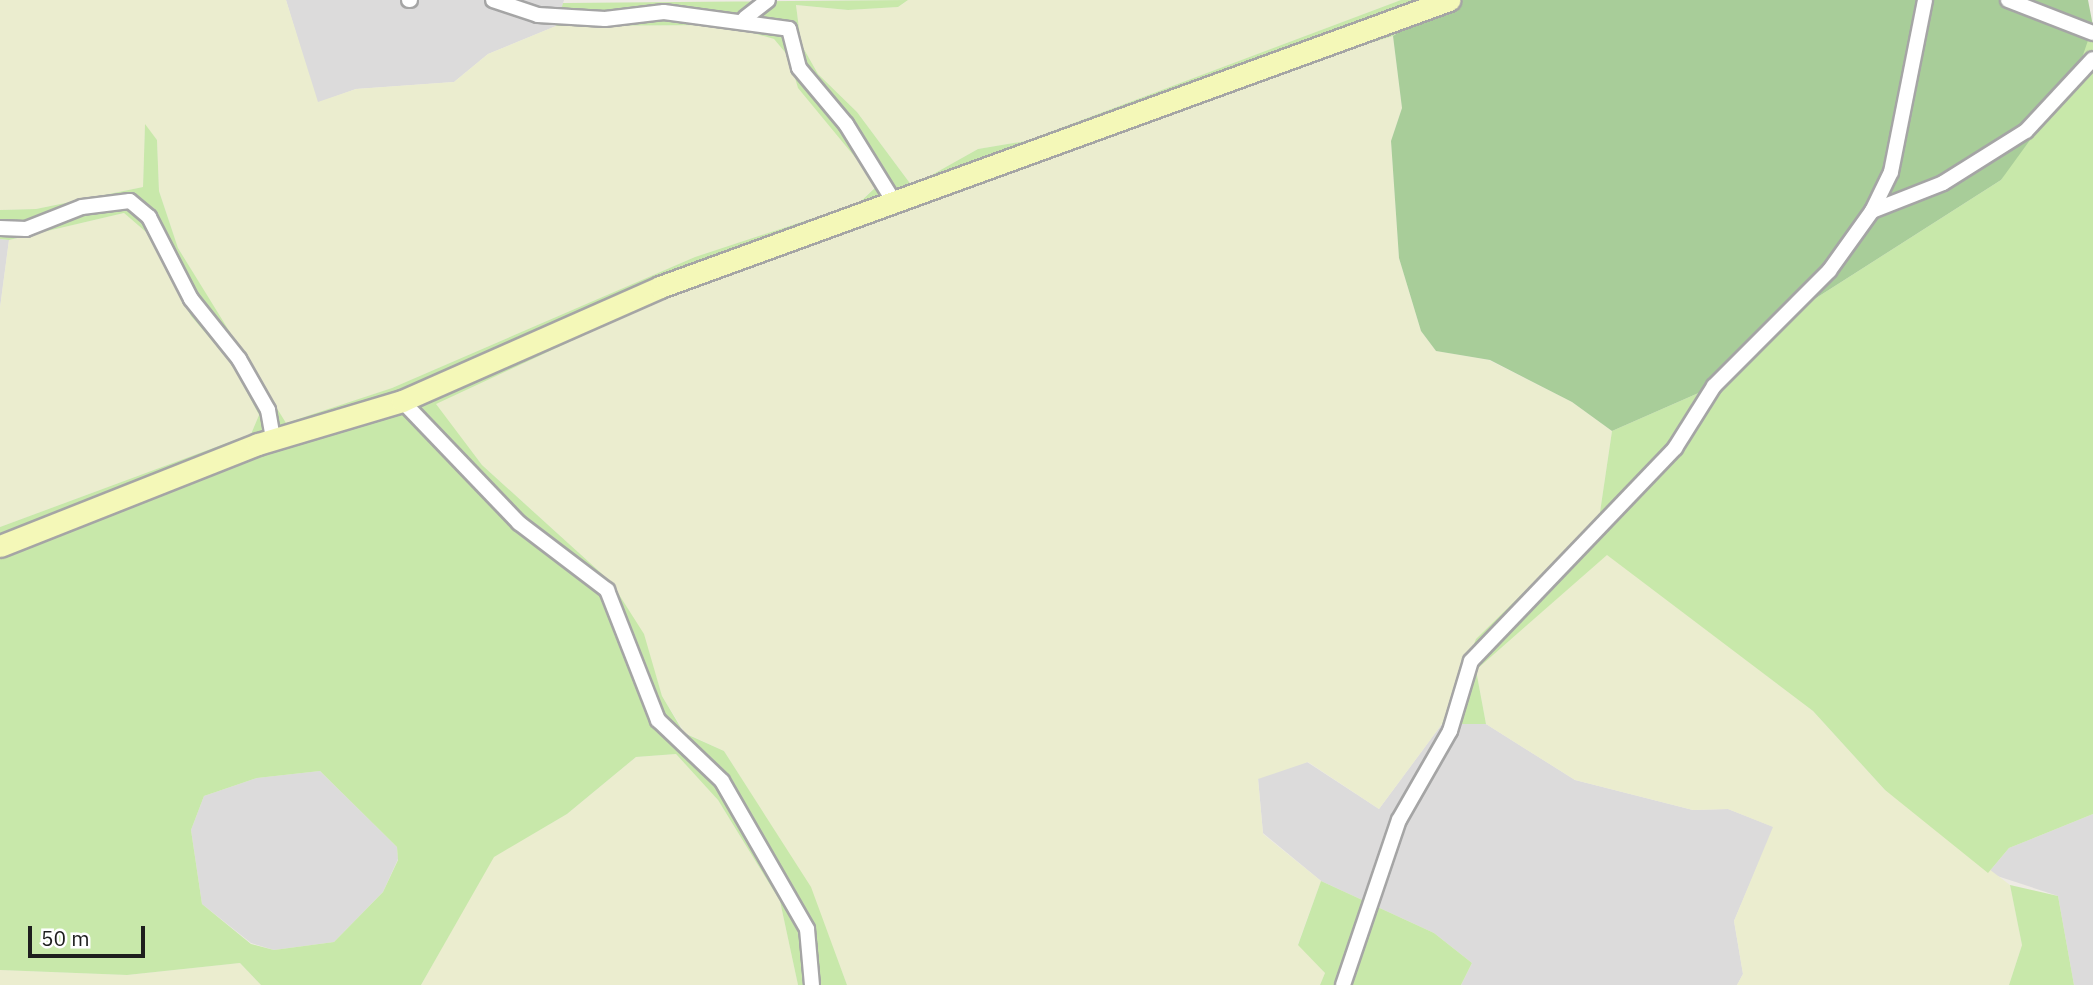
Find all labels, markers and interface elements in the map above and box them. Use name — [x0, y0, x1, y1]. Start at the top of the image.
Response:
scale bar — [32, 912, 149, 956]
text: 50 m — [41, 924, 90, 952]

